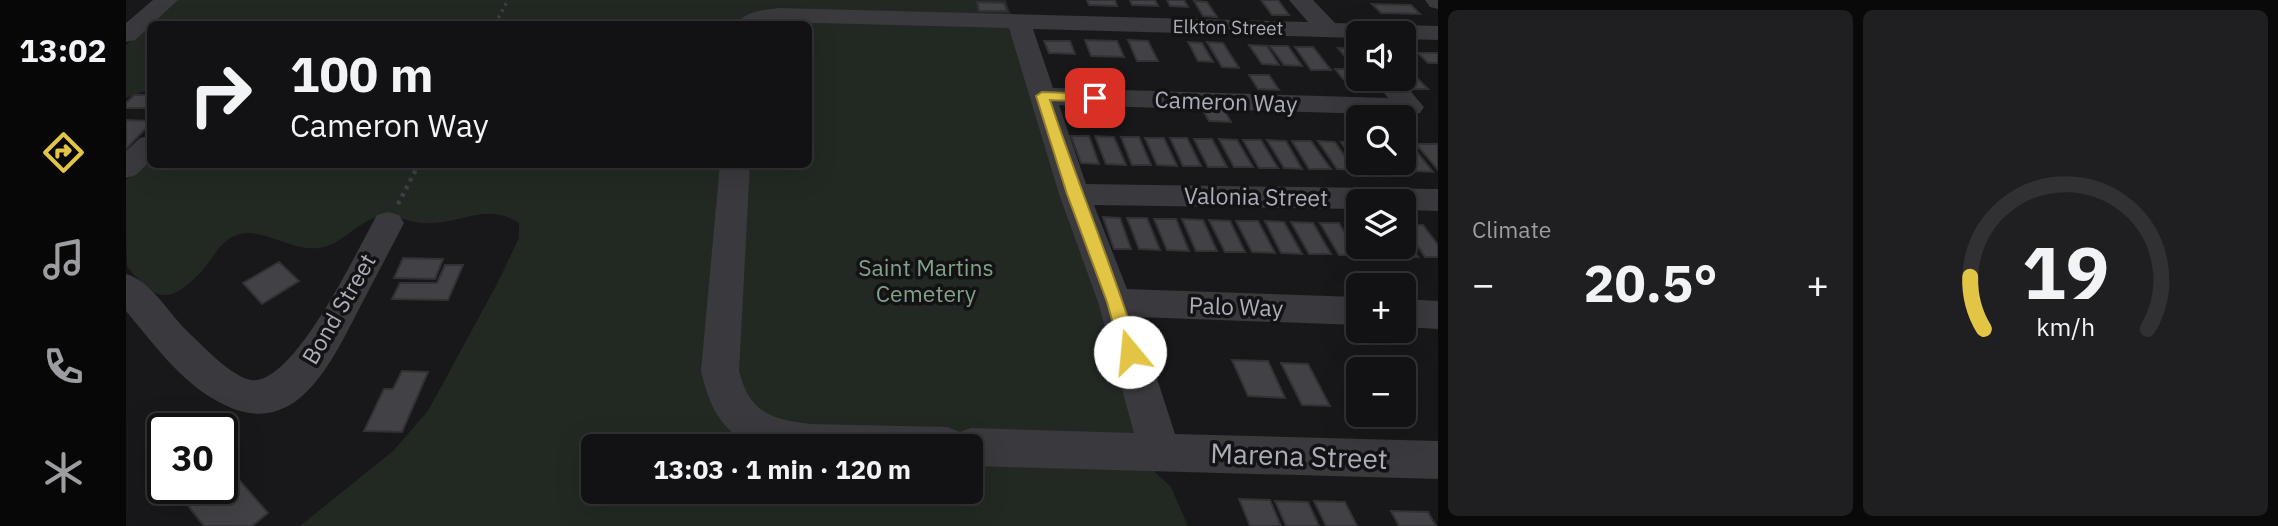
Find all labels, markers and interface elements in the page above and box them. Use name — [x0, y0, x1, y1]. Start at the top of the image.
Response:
street label: Elkton Street — [1172, 14, 1284, 40]
map controls — [1346, 21, 1416, 427]
button: sound — [1346, 21, 1416, 91]
text: 13:02 — [19, 29, 107, 71]
text: 100 m — [290, 42, 434, 105]
icon: right — [175, 49, 266, 140]
pin — [1065, 68, 1125, 128]
icon: arrive — [1076, 79, 1114, 117]
street label: Cameron Way — [1154, 84, 1298, 119]
text: Cameron Way — [290, 104, 489, 146]
button: search — [1346, 105, 1416, 175]
icon: directions — [39, 128, 88, 177]
street label: Valonia Street — [1184, 180, 1328, 212]
button: layers — [1346, 189, 1416, 259]
text: Climate — [1472, 214, 1551, 244]
text: 19 — [2022, 224, 2109, 319]
icon: music — [39, 235, 88, 284]
street label: Bond Street — [294, 248, 382, 369]
text: 20.5° — [1583, 249, 1718, 316]
park label: Saint Martins Cemetery — [858, 252, 994, 308]
text: − — [1472, 259, 1495, 308]
text: + — [1806, 259, 1829, 308]
button: + — [1346, 273, 1416, 343]
street label: Palo Way — [1188, 289, 1284, 323]
text: km/h — [2036, 310, 2095, 343]
position arrow — [1093, 315, 1167, 389]
icon: phone — [39, 342, 88, 391]
button: − — [1346, 357, 1416, 427]
speed limit sign: 30 — [147, 413, 238, 504]
street label: Marena Street — [1210, 434, 1388, 477]
icon: climate — [39, 448, 88, 497]
text: 13:03 · 1 min · 120 m — [653, 452, 911, 486]

